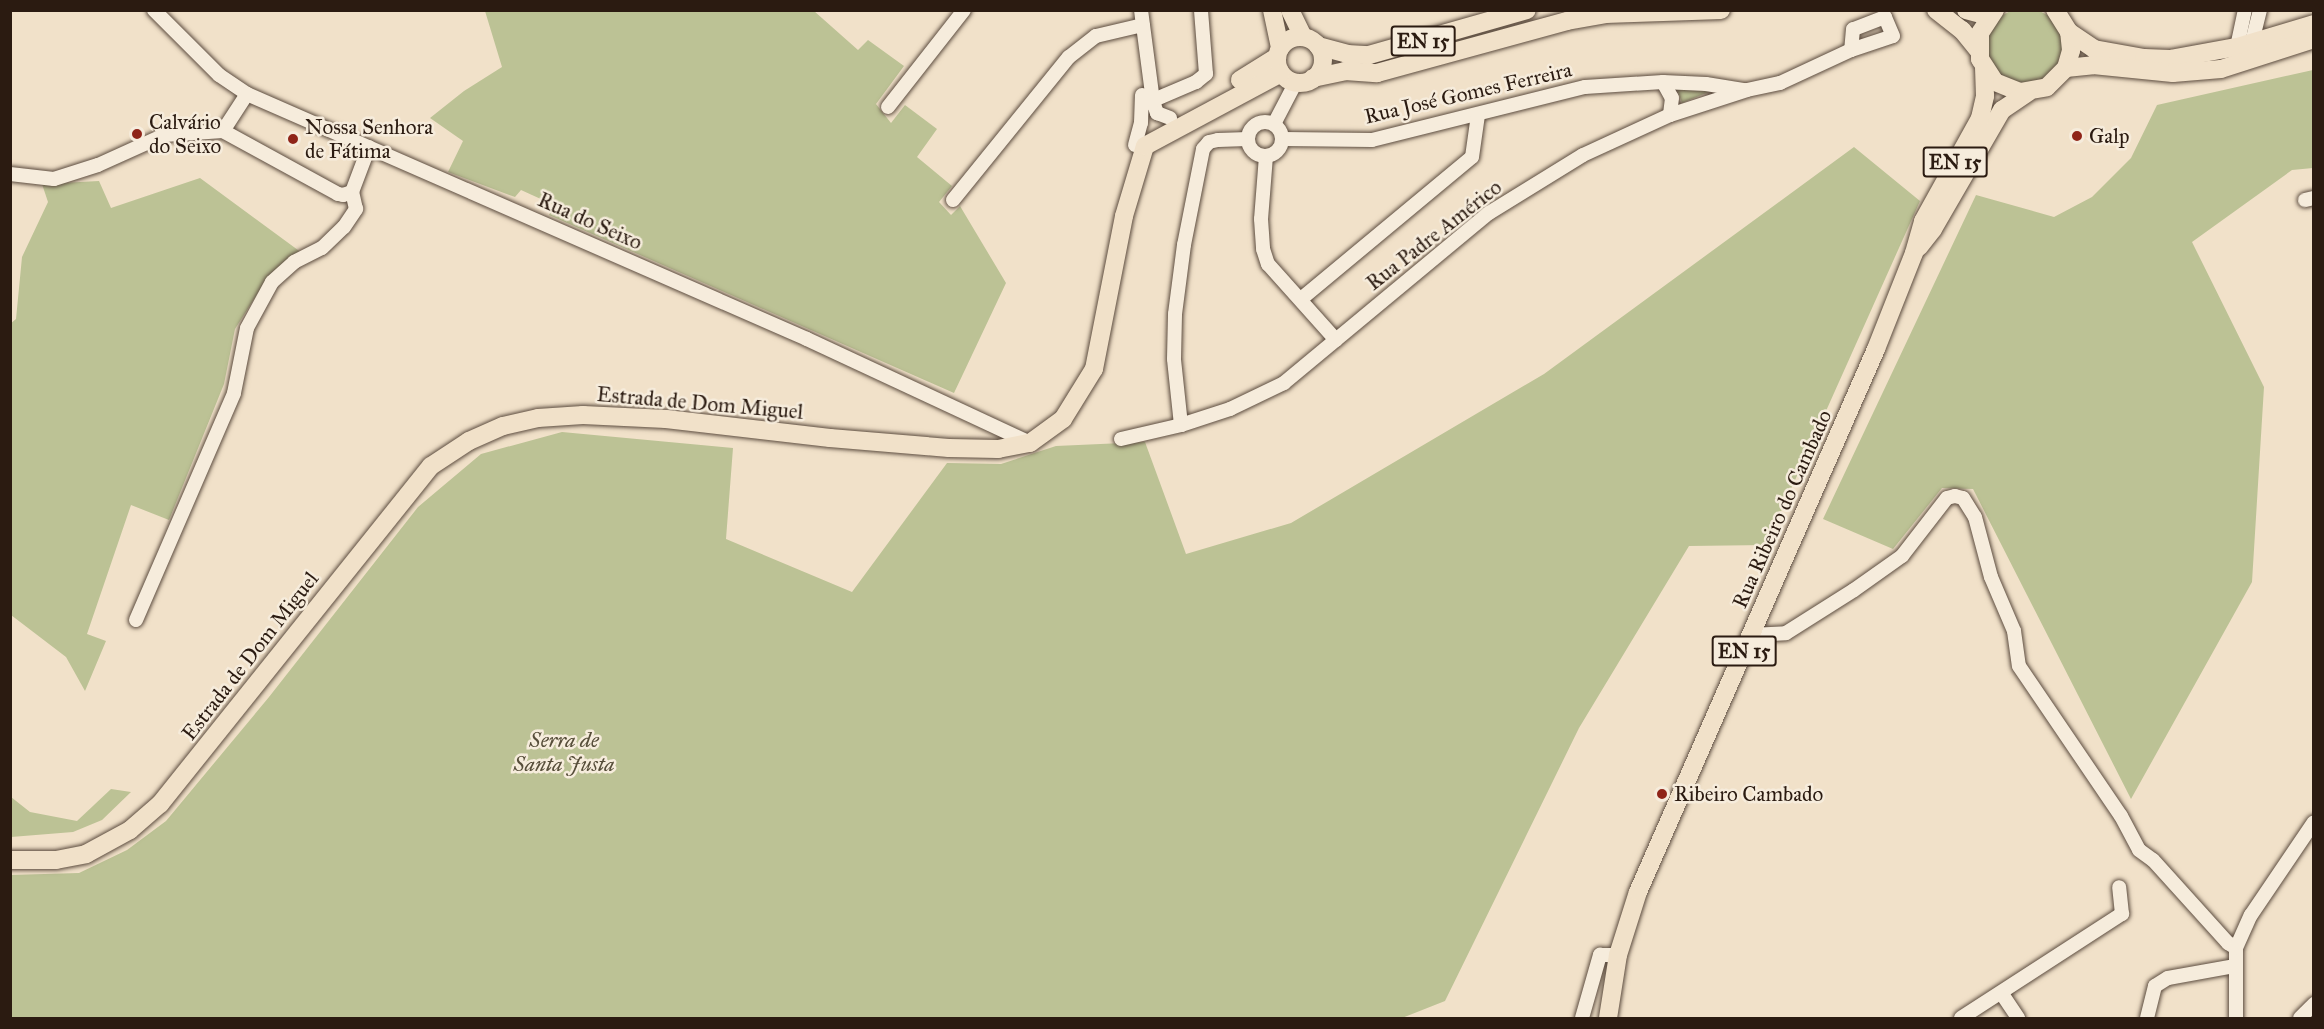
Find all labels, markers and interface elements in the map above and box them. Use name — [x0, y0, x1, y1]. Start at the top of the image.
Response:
road number: EN 15 — [1390, 24, 1456, 58]
street label: Rua José Gomes Ferreira — [1362, 57, 1574, 129]
place label: Calvário do Seixo — [149, 109, 221, 159]
place label: Nossa Senhora de Fátima — [305, 114, 433, 164]
place label: Galp — [2089, 123, 2129, 149]
marker: Calvário do Seixo — [130, 127, 144, 141]
marker: Galp — [2070, 129, 2084, 143]
marker: Nossa Senhora de Fátima — [286, 132, 300, 146]
road number: EN 15 — [1922, 145, 1988, 179]
street label: Rua Padre Américo — [1361, 174, 1507, 296]
street label: Rua do Seixo — [534, 187, 646, 255]
street label: Estrada de Dom Miguel — [596, 381, 804, 425]
street label: Rua Ribeiro do Cambado — [1727, 406, 1837, 612]
street label: Estrada de Dom Miguel — [176, 567, 324, 745]
road number: EN 15 — [1711, 634, 1777, 668]
park label: Serra de Santa Justa — [514, 727, 614, 777]
place label: Ribeiro Cambado — [1674, 781, 1823, 807]
marker: Ribeiro Cambado — [1655, 787, 1669, 801]

